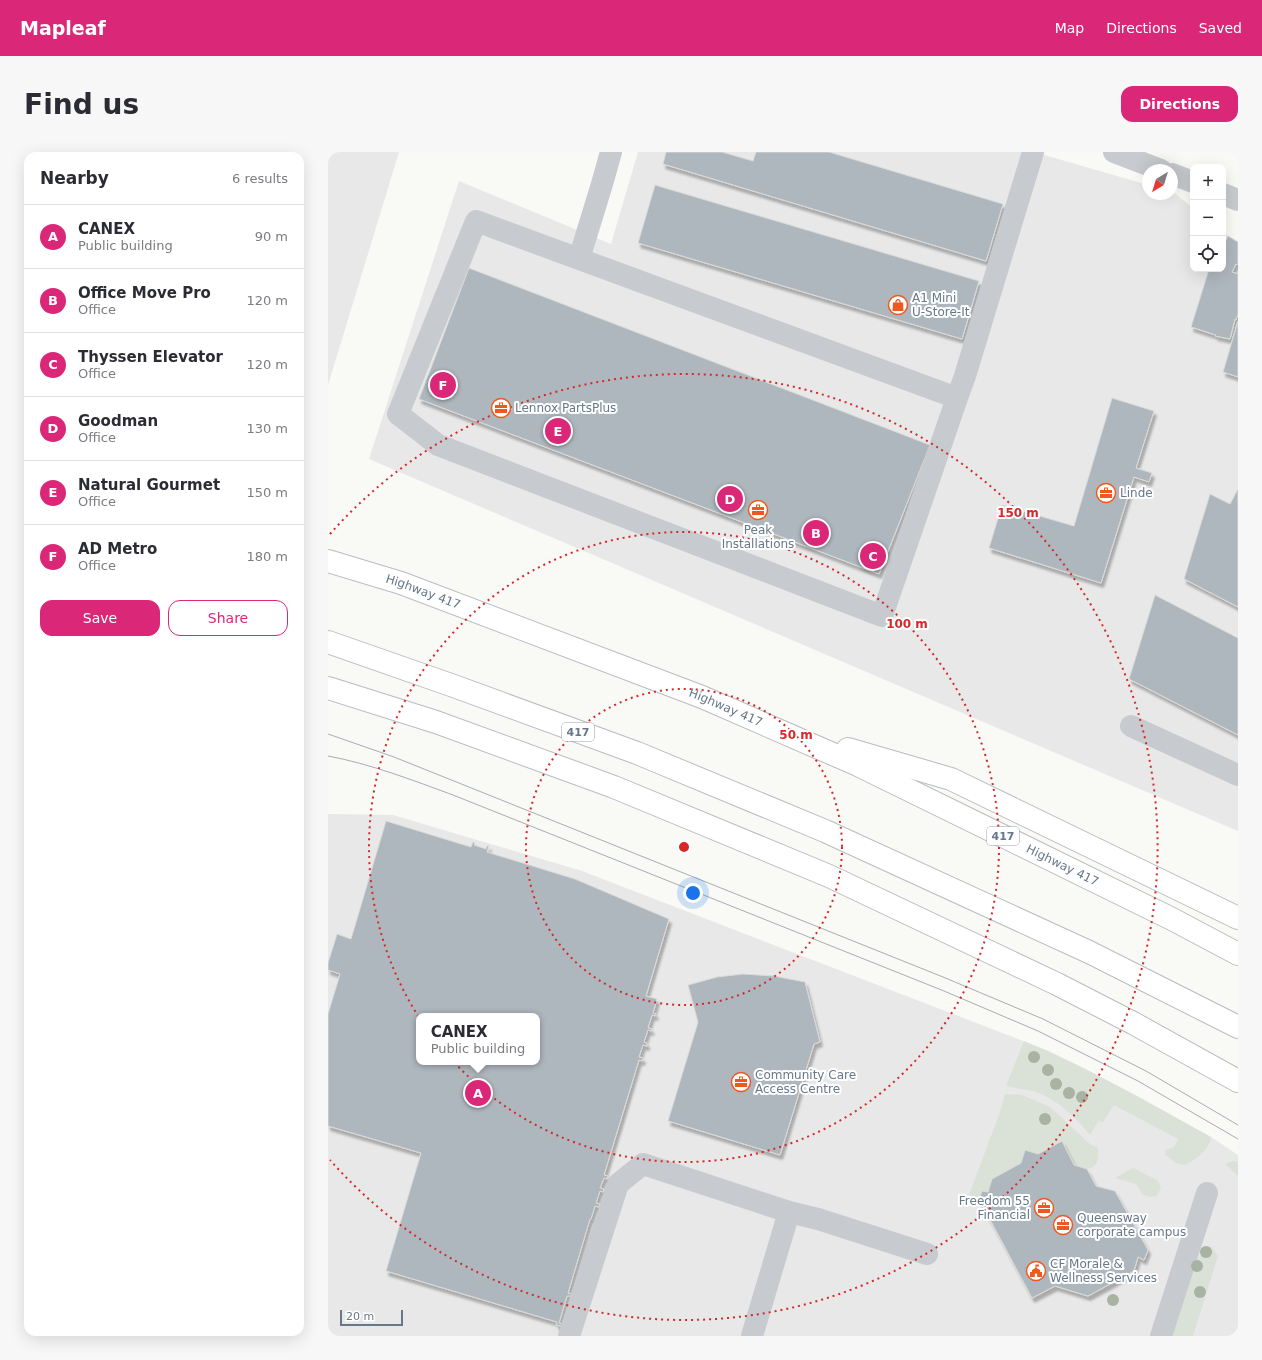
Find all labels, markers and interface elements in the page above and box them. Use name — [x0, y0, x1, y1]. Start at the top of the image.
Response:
text: Mapleaf — [20, 17, 106, 39]
text: Map — [1055, 20, 1084, 36]
text: Directions — [1106, 20, 1177, 36]
text: Saved — [1199, 20, 1242, 36]
button: Directions — [1121, 86, 1238, 122]
text: Find us — [24, 88, 139, 121]
north arrow — [1142, 164, 1178, 200]
map controls — [1190, 164, 1226, 272]
button: + — [1190, 164, 1226, 200]
text: Nearby — [40, 168, 109, 188]
text: 6 results — [232, 171, 288, 186]
button: − — [1190, 200, 1226, 236]
text: CANEX — [78, 220, 135, 238]
text: A — [48, 229, 58, 244]
text: 90 m — [255, 229, 288, 244]
button: locate — [1190, 236, 1226, 272]
text: Public building — [78, 238, 173, 253]
text: Office Move Pro — [78, 284, 211, 302]
place label: A1 Mini U-Store-It — [912, 291, 970, 319]
text: B — [48, 293, 58, 308]
text: 120 m — [246, 293, 288, 308]
shop icon: A1 Mini U-Store-It — [887, 294, 909, 316]
text: Office — [78, 302, 116, 317]
text: Thyssen Elevator — [78, 348, 223, 366]
text: C — [48, 357, 58, 372]
text: 120 m — [246, 357, 288, 372]
text: Office — [78, 366, 116, 381]
pin: F — [430, 370, 456, 400]
office icon: Lennox PartsPlus — [490, 397, 512, 419]
place label: Lennox PartsPlus — [515, 401, 616, 415]
text: Goodman — [78, 412, 158, 430]
pin: E — [545, 416, 571, 446]
text: D — [48, 421, 58, 436]
text: 130 m — [246, 421, 288, 436]
text: Office — [78, 430, 116, 445]
text: Natural Gourmet — [78, 476, 220, 494]
office icon: Linde — [1095, 482, 1117, 504]
pin: D — [717, 484, 743, 514]
text: E — [49, 485, 57, 500]
text: 150 m — [246, 485, 288, 500]
place label: Linde — [1120, 486, 1153, 500]
text: Office — [78, 494, 116, 509]
office icon: Peak Installations — [747, 499, 769, 521]
text: 150 m — [997, 506, 1039, 520]
pin: B — [803, 518, 829, 548]
place label: Peak Installations — [722, 523, 794, 551]
text: AD Metro — [78, 540, 157, 558]
pin: C — [860, 541, 886, 571]
text: F — [49, 549, 57, 564]
text: 180 m — [246, 549, 288, 564]
text: Office — [78, 558, 116, 573]
street label: Highway 417 — [384, 572, 462, 612]
button: Save — [40, 600, 160, 636]
button: Share — [168, 600, 288, 636]
text: 100 m — [886, 617, 928, 631]
street label: Highway 417 — [687, 686, 765, 729]
road number: 417 — [562, 723, 594, 741]
text: 50 m — [779, 728, 813, 742]
road number: 417 — [987, 827, 1019, 845]
centre of rings — [677, 840, 691, 854]
street label: Highway 417 — [1024, 842, 1101, 889]
your location — [683, 883, 703, 903]
popup — [416, 1013, 540, 1065]
text: CANEX — [431, 1023, 488, 1041]
text: Public building — [431, 1041, 525, 1056]
place label: Community Care Access Centre — [755, 1068, 856, 1096]
office icon: Community Care Access Centre — [730, 1071, 752, 1093]
pin: A — [465, 1078, 491, 1108]
place label: Freedom 55 Financial — [959, 1194, 1030, 1222]
office icon: Freedom 55 Financial — [1033, 1197, 1055, 1219]
place label: Queensway corporate campus — [1077, 1211, 1186, 1239]
office icon: Queensway corporate campus — [1052, 1214, 1074, 1236]
place label: CF Morale & Wellness Services — [1050, 1257, 1157, 1285]
public building icon: CF Morale & Wellness Services — [1025, 1260, 1047, 1282]
scale bar — [340, 1308, 403, 1327]
text: 20 m — [346, 1310, 374, 1323]

